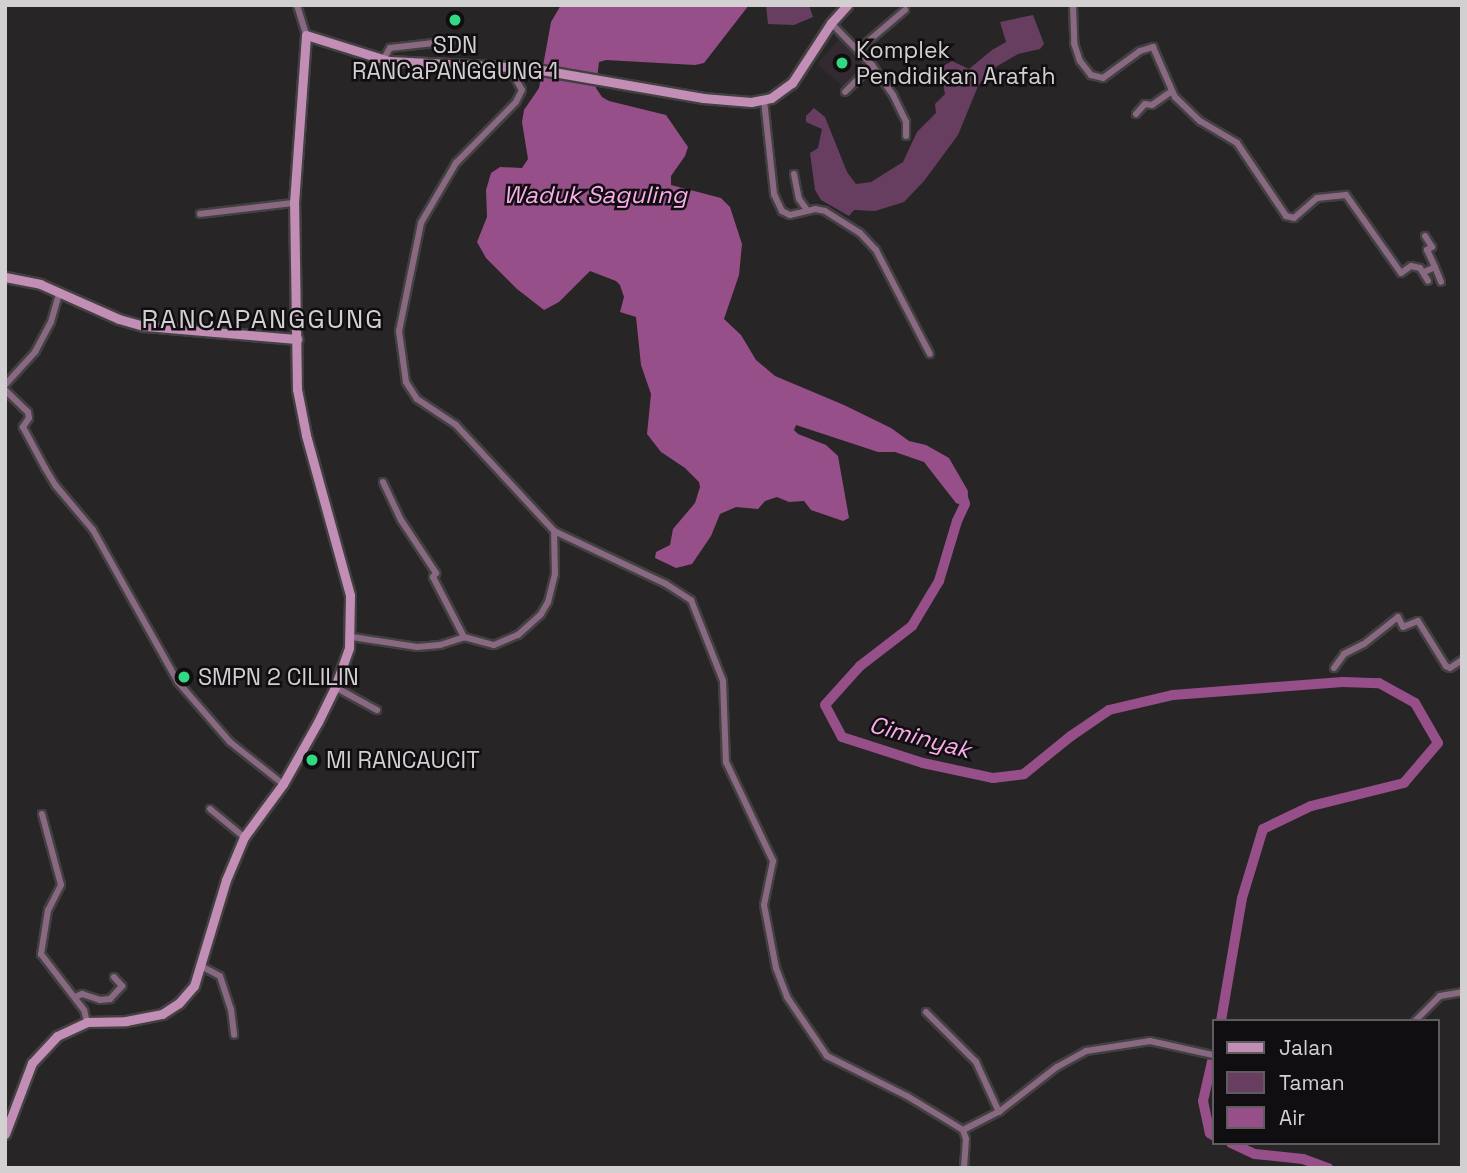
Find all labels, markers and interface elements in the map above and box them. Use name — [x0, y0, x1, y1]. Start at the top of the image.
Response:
marker: SDN RANCaPANGGUNG 1 — [447, 12, 463, 28]
place label: SDN RANCaPANGGUNG 1 — [352, 31, 558, 85]
place label: Komplek Pendidikan Arafah — [856, 36, 1056, 90]
marker: Komplek Pendidikan Arafah — [834, 55, 850, 71]
water label: Waduk Saguling — [503, 181, 687, 209]
district label: RANCAPANGGUNG — [143, 304, 383, 336]
place label: SMPN 2 CILILIN — [198, 663, 359, 691]
marker: SMPN 2 CILILIN — [176, 669, 192, 685]
water label: Ciminyak — [866, 710, 974, 764]
place label: MI RANCAUCIT — [326, 746, 480, 774]
marker: MI RANCAUCIT — [304, 752, 320, 768]
legend — [1212, 1019, 1439, 1145]
text: Jalan — [1279, 1034, 1333, 1061]
text: Taman — [1279, 1069, 1345, 1096]
text: Air — [1279, 1104, 1305, 1131]

